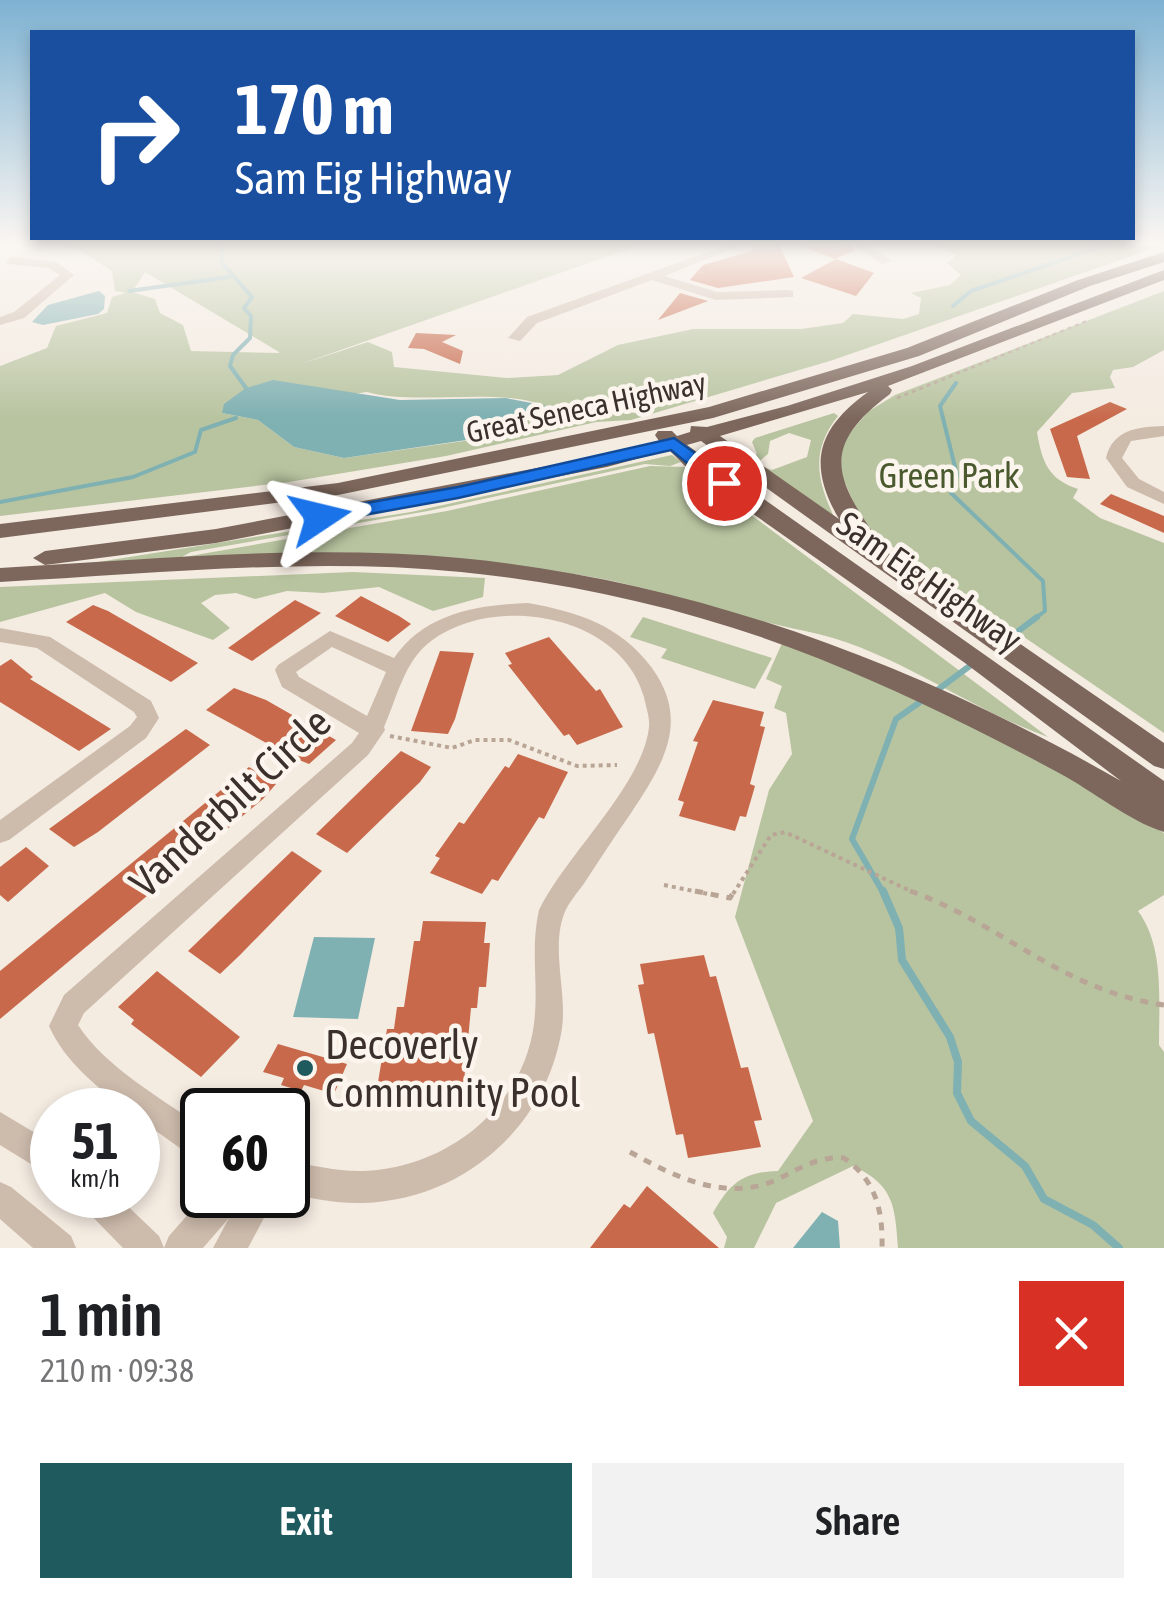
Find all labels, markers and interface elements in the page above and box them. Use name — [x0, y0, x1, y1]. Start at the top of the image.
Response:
text: 170 m — [235, 69, 394, 149]
icon: right — [70, 70, 200, 200]
text: Sam Eig Highway — [235, 152, 512, 204]
street label: Great Seneca Highway — [463, 365, 709, 449]
pin — [682, 441, 767, 526]
park label: Green Park — [879, 455, 1019, 495]
icon: arrive — [697, 456, 752, 511]
position arrow — [268, 465, 372, 569]
street label: Sam Eig Highway — [830, 503, 1030, 659]
street label: Vanderbilt Circle — [120, 697, 340, 907]
place label: Decoverly Community Pool — [325, 1020, 580, 1116]
marker: Decoverly Community Pool — [294, 1057, 316, 1079]
speed limit sign: 60 — [180, 1088, 310, 1218]
text: 51 — [71, 1112, 118, 1170]
text: km/h — [70, 1164, 120, 1192]
text: 1 min — [40, 1280, 163, 1349]
button: close — [1019, 1281, 1124, 1386]
text: 210 m · 09:38 — [40, 1352, 194, 1389]
button: Exit — [40, 1463, 572, 1578]
button: Share — [592, 1463, 1124, 1578]

